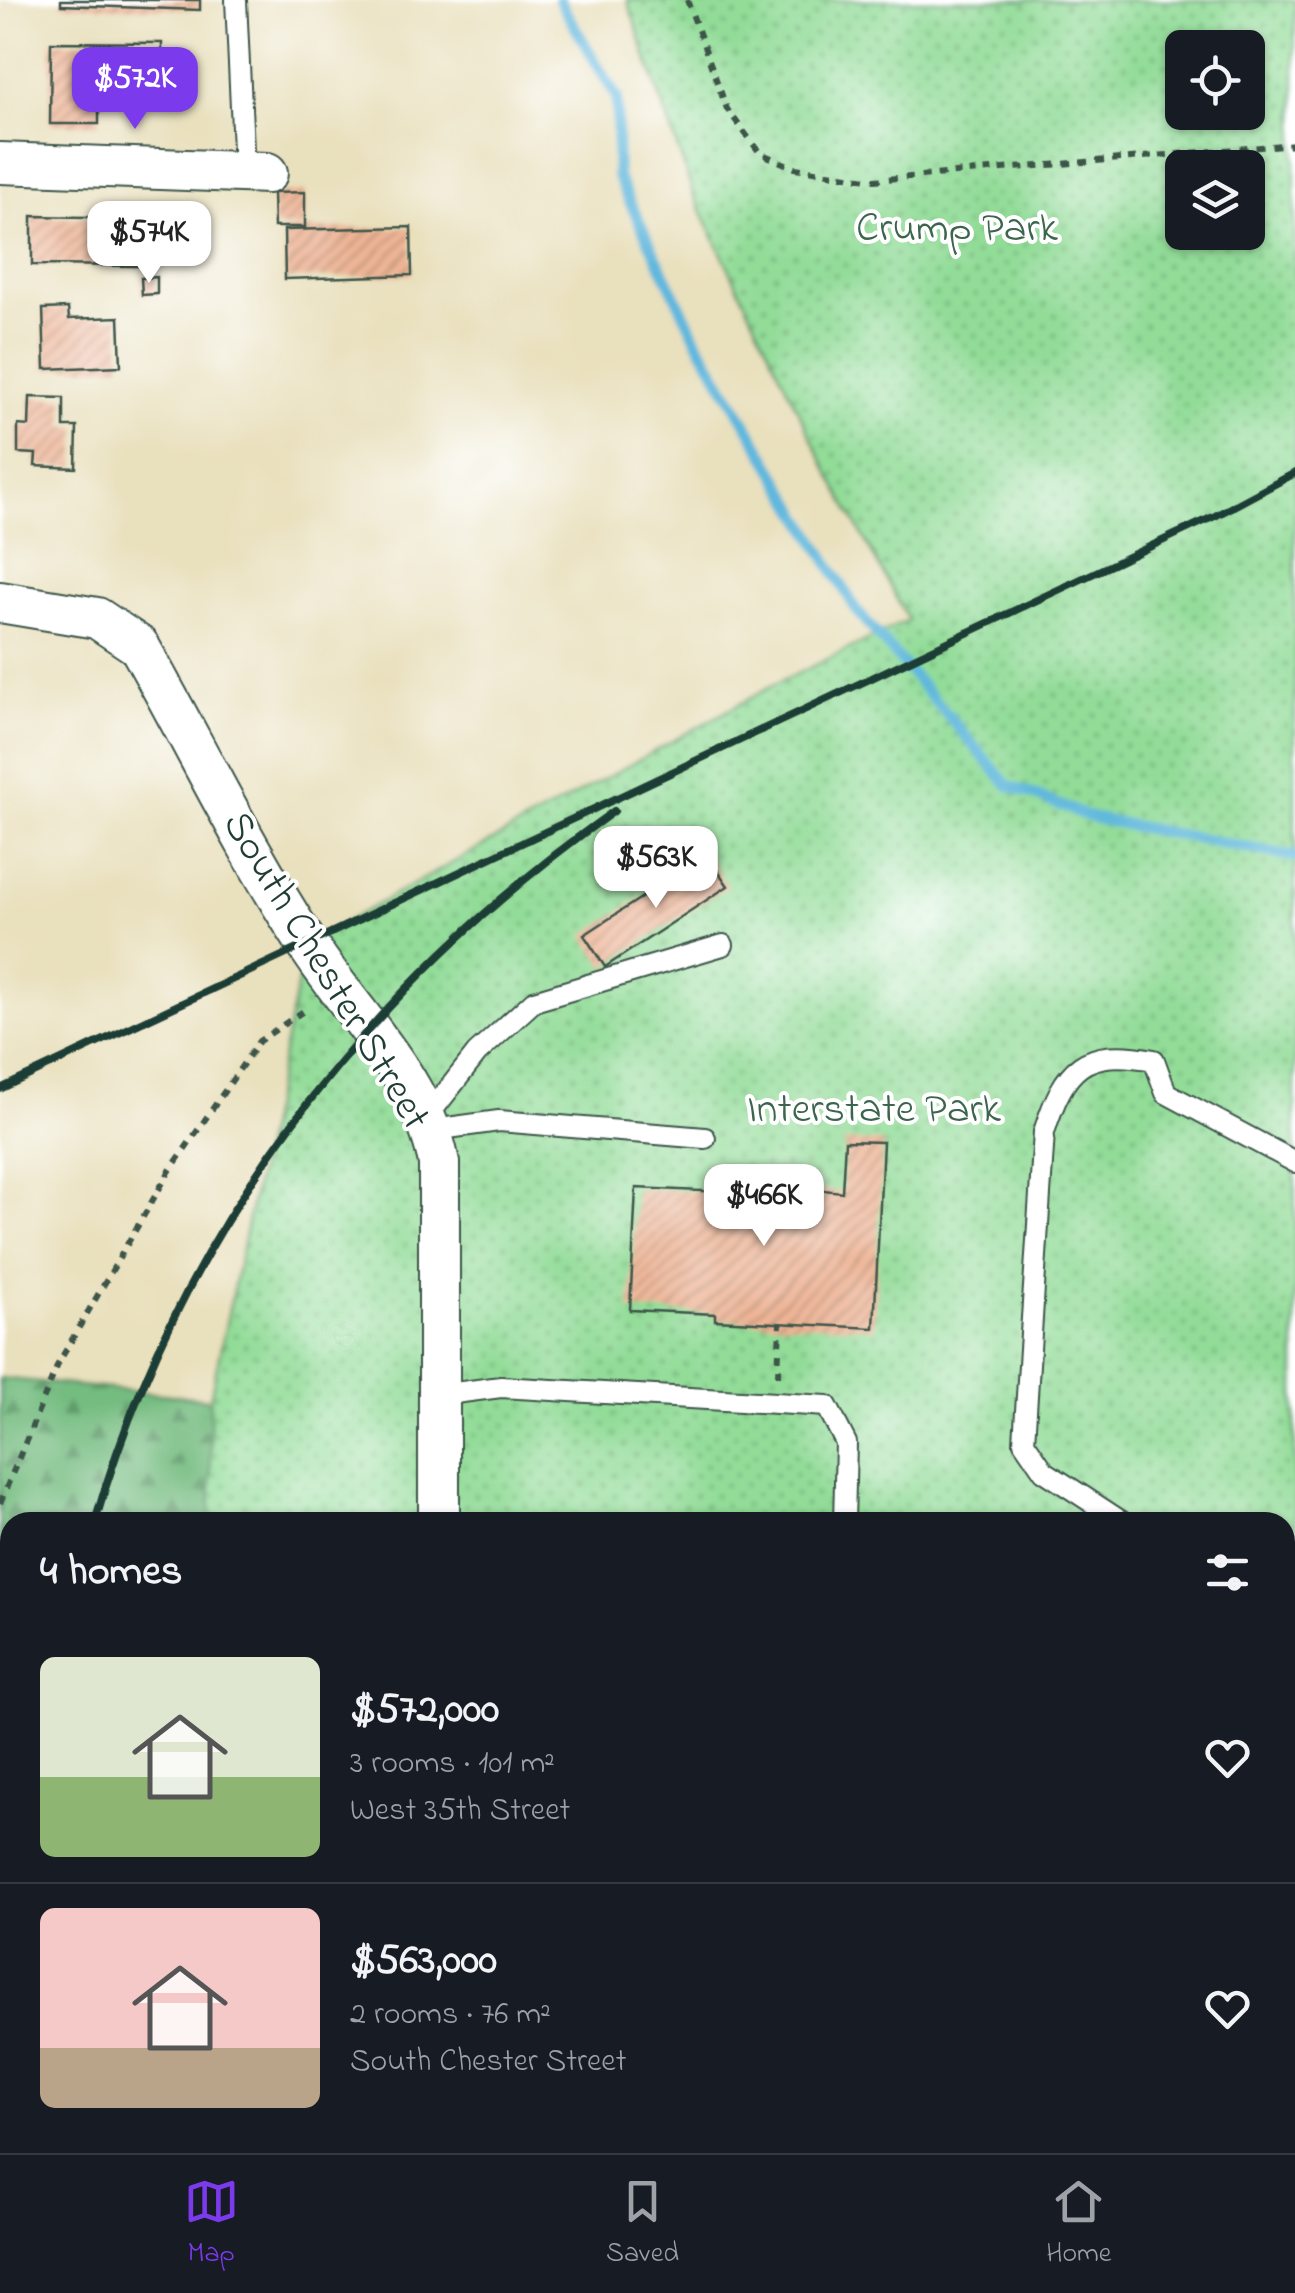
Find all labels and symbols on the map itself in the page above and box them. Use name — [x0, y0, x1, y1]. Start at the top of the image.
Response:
pin: $572K — [65, 47, 205, 132]
park label: Crump Park — [856, 199, 1059, 260]
pin: $574K — [79, 201, 219, 286]
street label: South Chester Street — [206, 800, 445, 1143]
pin: $563K — [586, 826, 726, 911]
park label: Interstate Park — [747, 1080, 1002, 1141]
pin: $466K — [694, 1164, 834, 1249]

